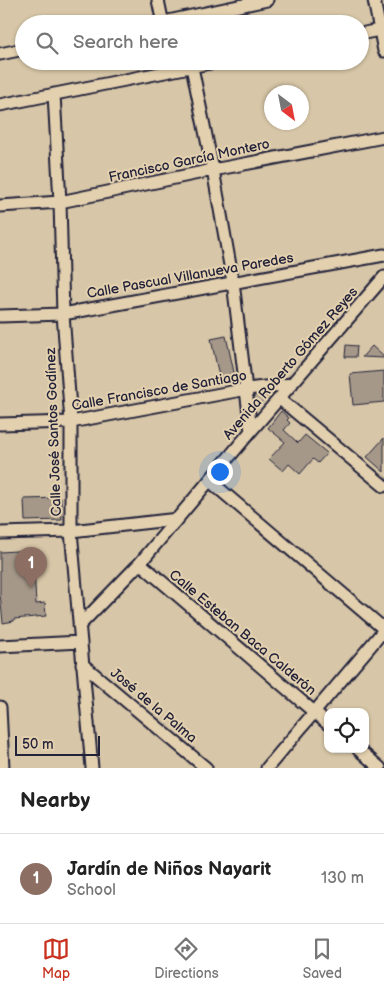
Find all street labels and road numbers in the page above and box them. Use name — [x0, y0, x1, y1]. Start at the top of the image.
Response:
street label: Francisco García Montero — [107, 135, 271, 186]
street label: Calle Pascual Villanueva Paredes — [85, 249, 295, 302]
street label: Avenida Roberto Gómez Reyes — [219, 284, 361, 443]
street label: Calle José Santos Godínez — [42, 347, 65, 517]
street label: Calle Francisco de Santiago — [70, 367, 248, 414]
street label: Calle Esteban Baca Calderón — [166, 566, 320, 699]
street label: José de la Palma — [107, 664, 200, 747]

